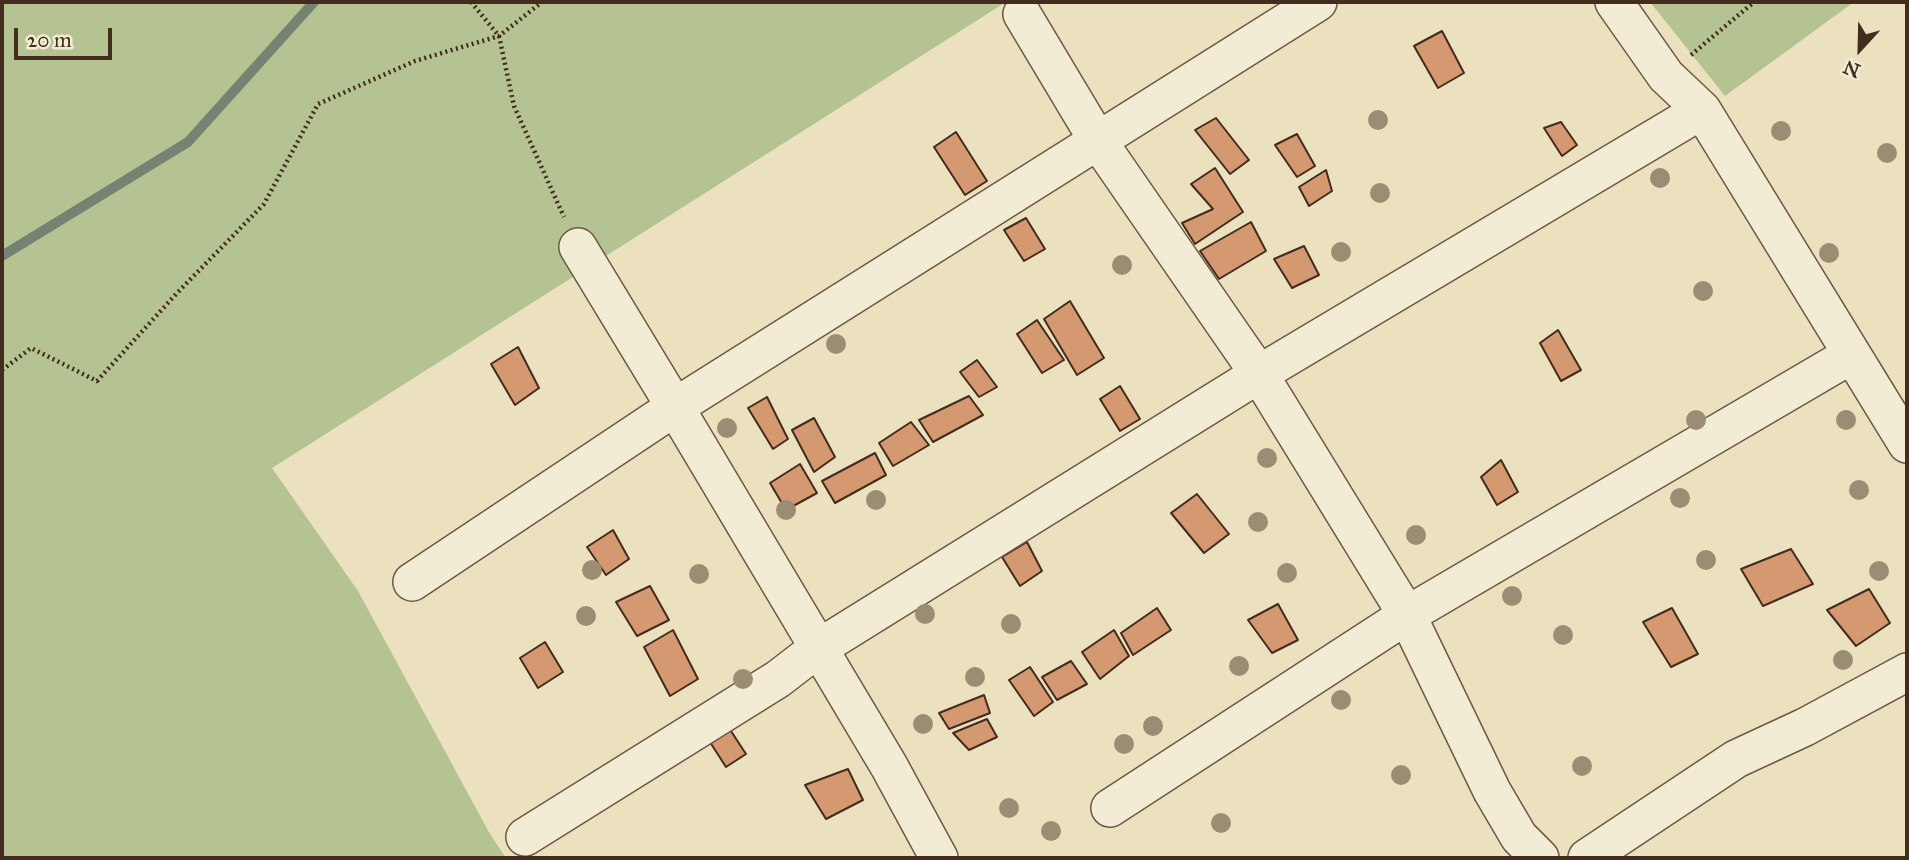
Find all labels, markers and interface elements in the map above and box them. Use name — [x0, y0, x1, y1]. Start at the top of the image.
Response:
scale bar — [18, 14, 116, 58]
north arrow — [1825, 14, 1895, 84]
text: 20 m — [27, 27, 72, 53]
text: N — [1840, 55, 1864, 83]

